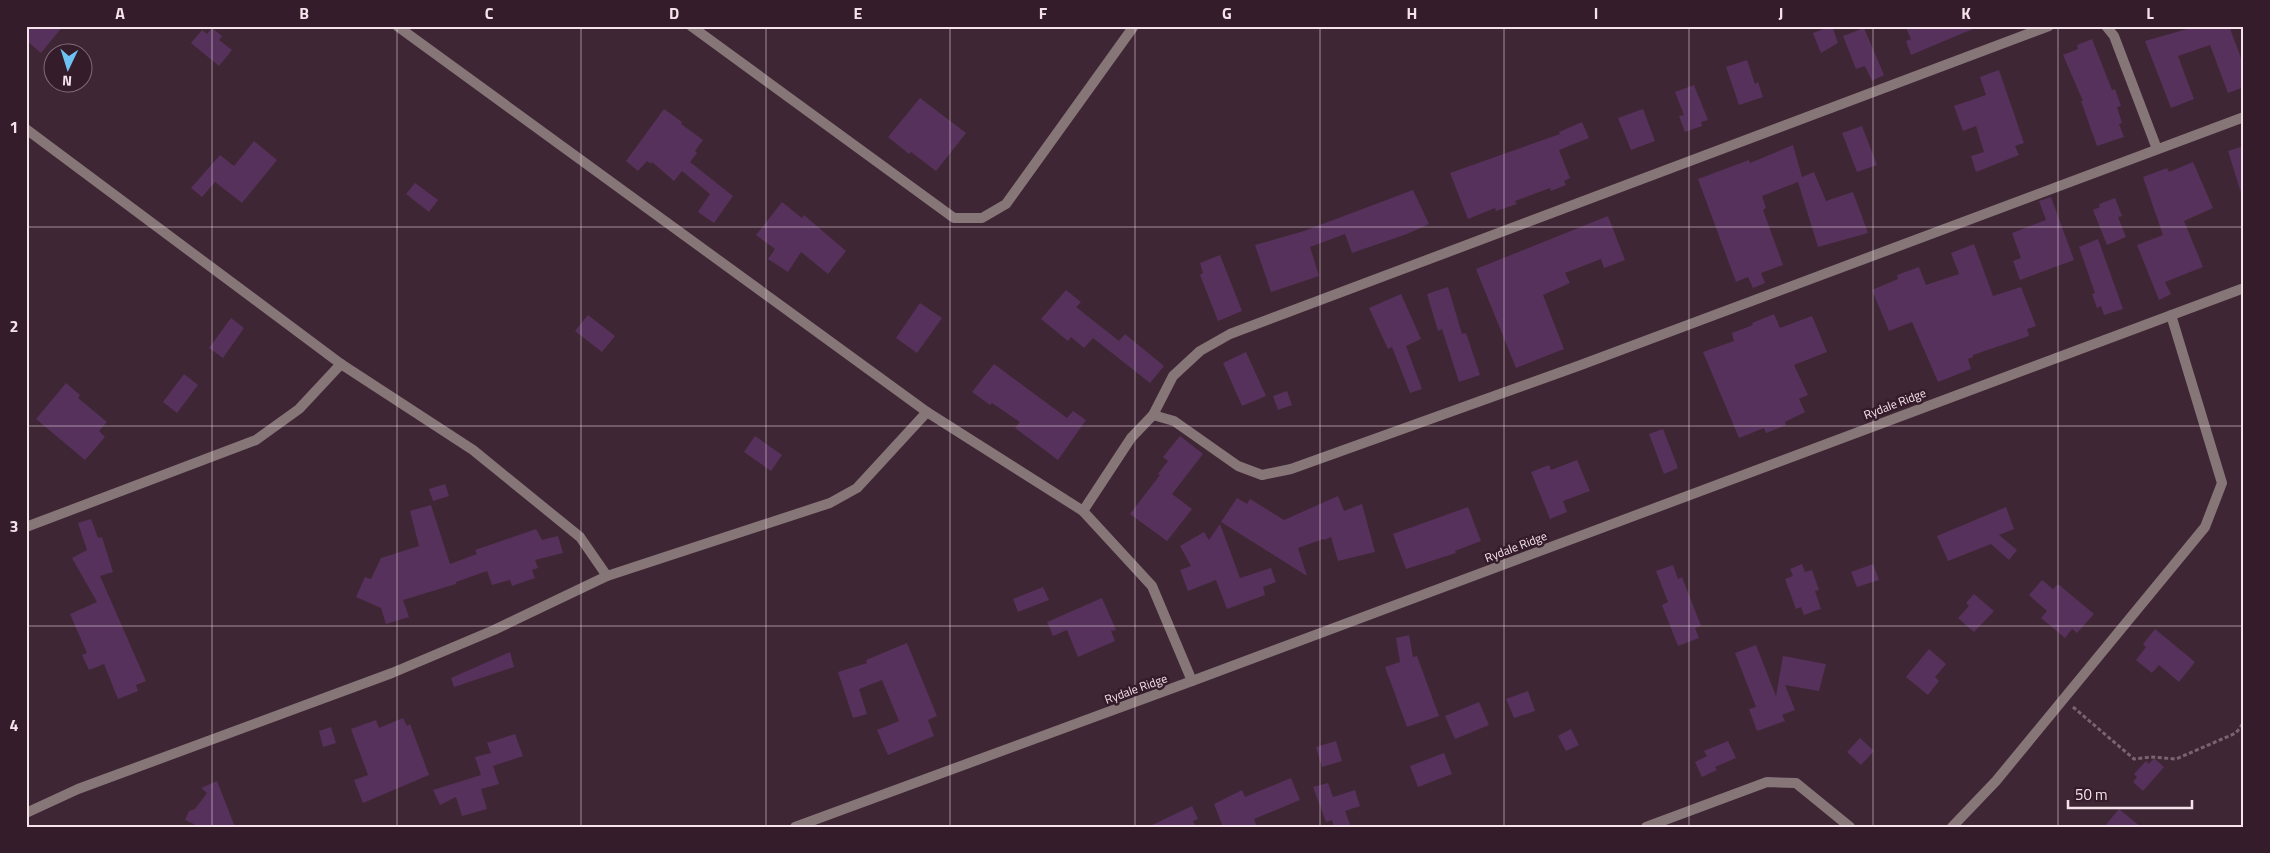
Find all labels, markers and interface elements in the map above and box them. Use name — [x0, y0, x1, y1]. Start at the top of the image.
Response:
text: A — [115, 1, 125, 25]
text: B — [299, 1, 309, 25]
text: C — [485, 1, 494, 25]
text: D — [669, 1, 679, 25]
text: E — [854, 1, 863, 25]
text: F — [1039, 1, 1048, 25]
text: G — [1222, 1, 1232, 25]
text: H — [1407, 1, 1417, 25]
text: I — [1594, 1, 1598, 25]
text: J — [1779, 1, 1783, 25]
text: K — [1961, 1, 1971, 25]
text: L — [2146, 1, 2154, 25]
north arrow — [42, 42, 92, 92]
text: N — [61, 71, 73, 92]
text: 1 — [10, 115, 18, 139]
text: 2 — [10, 314, 18, 338]
street label: Rydale Ridge — [1861, 383, 1929, 424]
text: 3 — [10, 514, 18, 538]
street label: Rydale Ridge — [1482, 526, 1550, 567]
street label: Rydale Ridge — [1102, 668, 1170, 709]
text: 4 — [10, 713, 19, 737]
scale bar — [2068, 778, 2191, 810]
text: 50 m — [2075, 783, 2108, 806]

